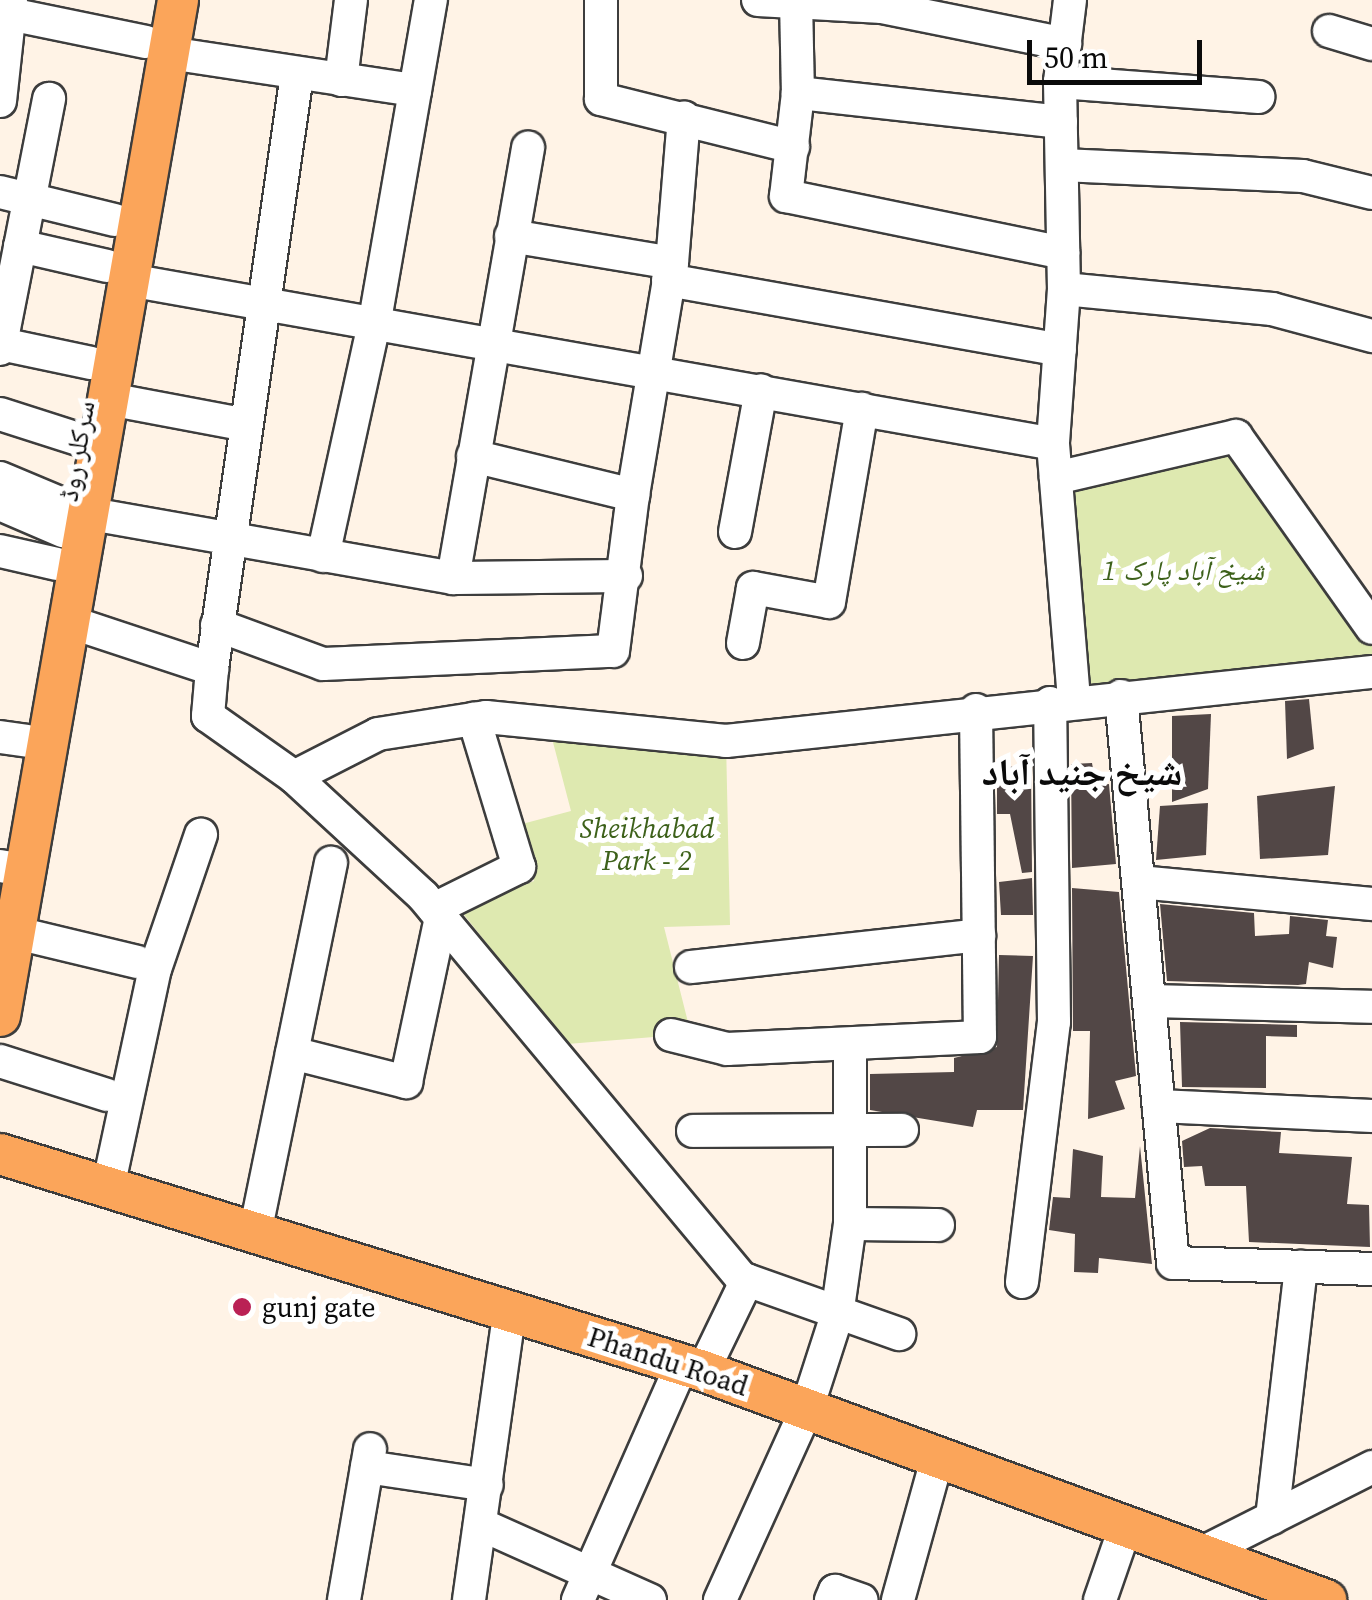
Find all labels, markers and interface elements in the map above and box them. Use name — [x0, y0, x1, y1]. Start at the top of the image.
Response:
scale bar — [1032, 20, 1207, 82]
text: 50 m — [1044, 37, 1108, 78]
street label: سرکلر روڈ — [51, 398, 101, 504]
park label: شیخ آباد پارک 1 — [1102, 553, 1264, 587]
district label: شیخ جنید آباد — [982, 750, 1182, 796]
park label: Sheikhabad Park - 2 — [580, 811, 714, 877]
place label: gunj gate — [262, 1290, 376, 1324]
marker: gunj gate — [231, 1296, 253, 1318]
street label: Phandu Road — [584, 1319, 752, 1403]

